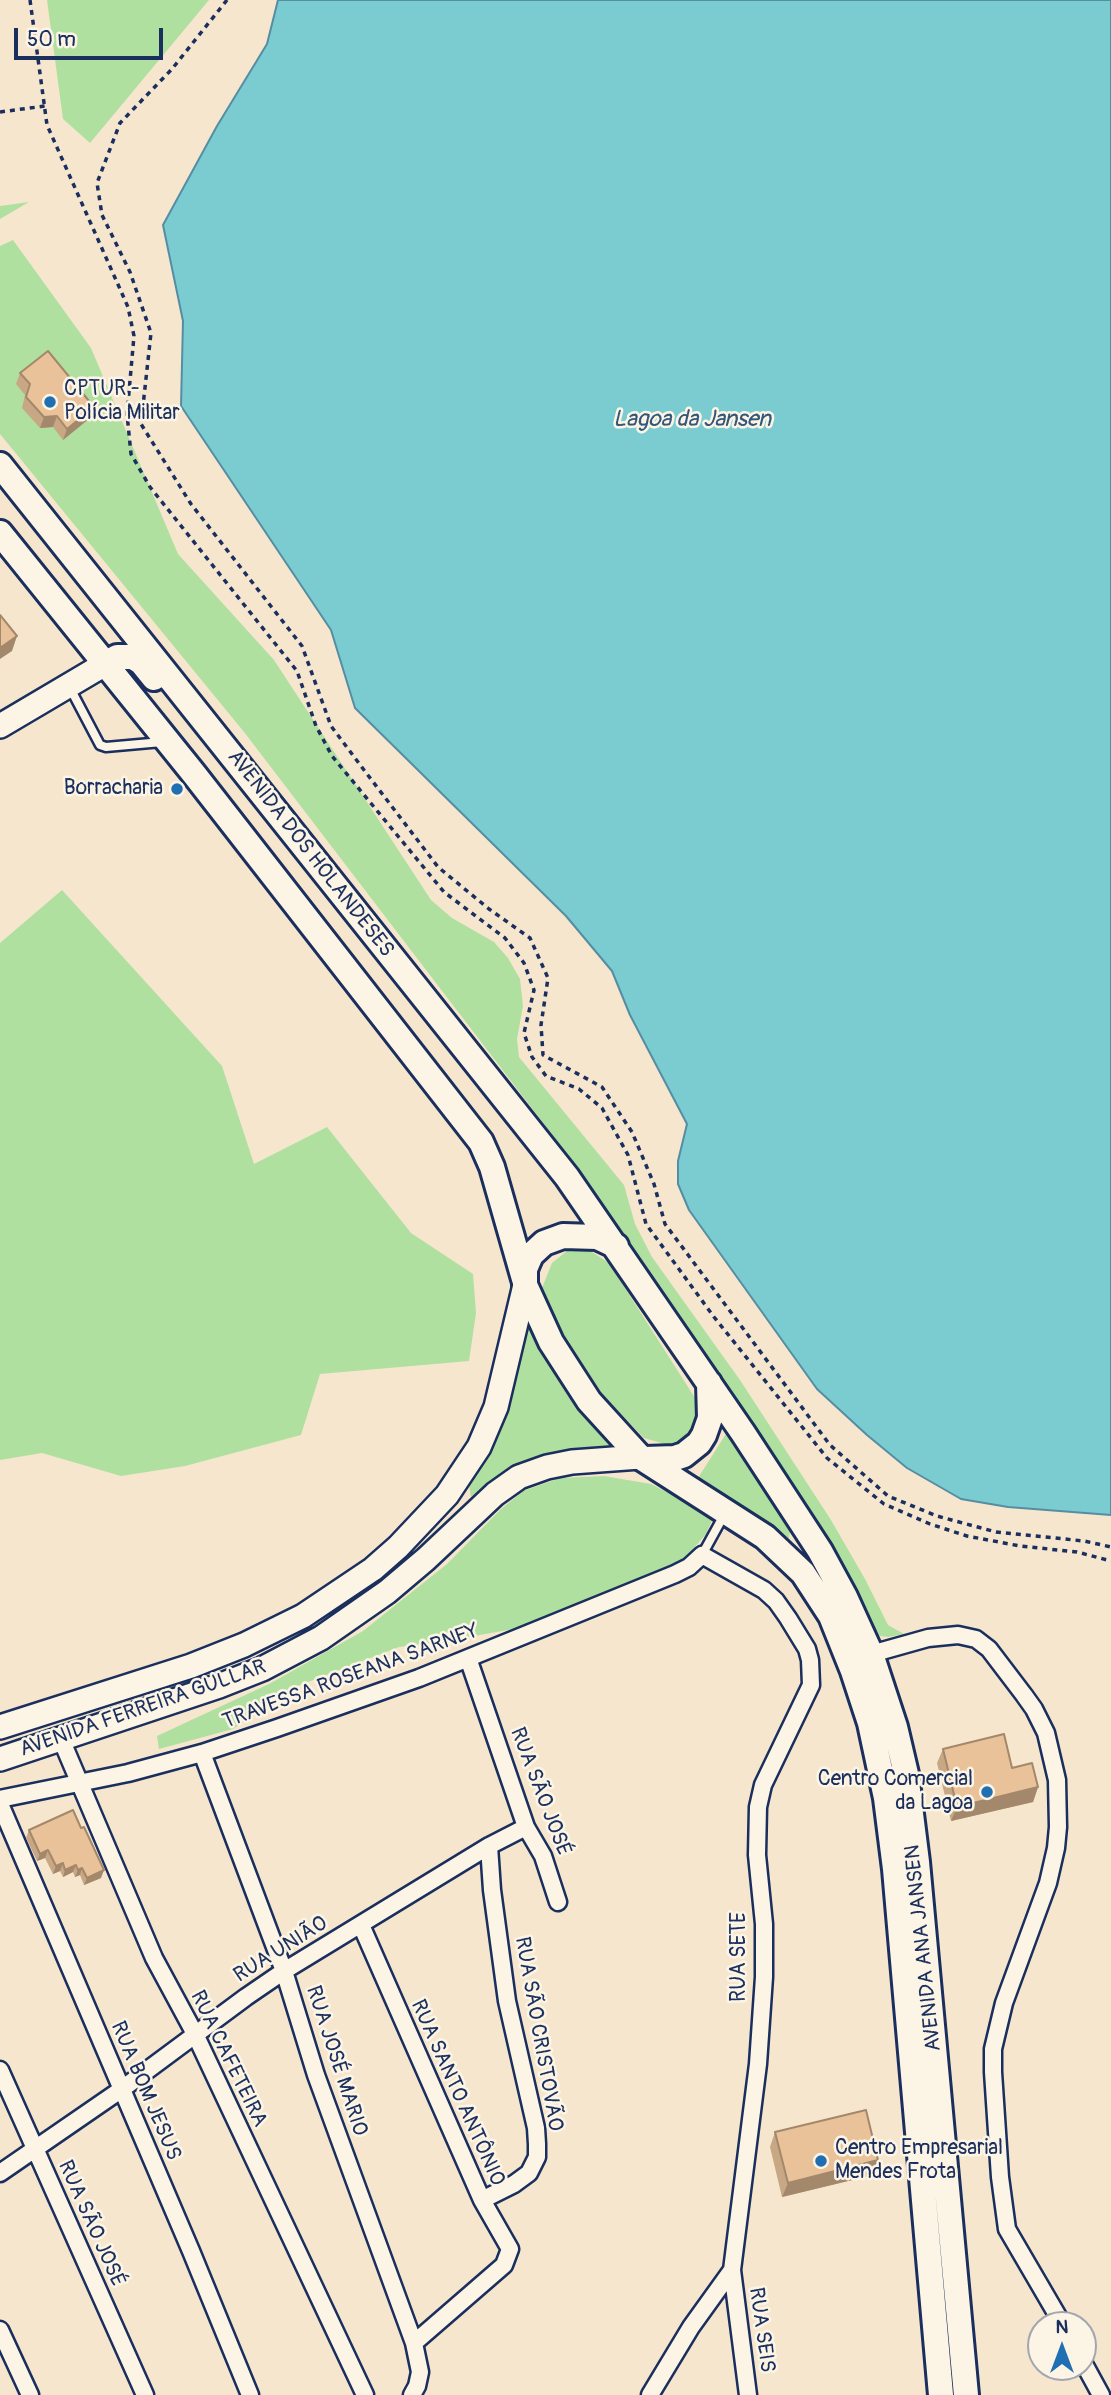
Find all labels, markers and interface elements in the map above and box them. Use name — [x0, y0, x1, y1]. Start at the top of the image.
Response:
scale bar — [18, 14, 166, 58]
text: 50 m — [27, 26, 76, 53]
place label: CPTUR - Polícia Militar — [64, 377, 180, 427]
marker: CPTUR - Polícia Militar — [42, 394, 58, 410]
water label: Lagoa da Jansen — [613, 406, 771, 434]
street label: AVENIDA DOS HOLANDESES — [221, 746, 399, 962]
place label: Borracharia — [64, 776, 163, 802]
marker: Borracharia — [169, 781, 185, 797]
street label: TRAVESSA ROSEANA SARNEY — [219, 1619, 483, 1735]
street label: AVENIDA FERREIRA GULLAR — [17, 1655, 269, 1763]
street label: RUA SÃO JOSÉ — [504, 1724, 576, 1860]
place label: Centro Comercial da Lagoa — [818, 1767, 973, 1817]
marker: Centro Comercial da Lagoa — [979, 1784, 995, 1800]
street label: AVENIDA ANA JANSEN — [901, 1843, 947, 2053]
street label: RUA UNIÃO — [229, 1911, 333, 1989]
street label: RUA SETE — [727, 1912, 753, 2002]
street label: RUA SÃO CRISTOVÃO — [509, 1935, 567, 2133]
street label: RUA JOSÉ MARIO — [300, 1983, 372, 2139]
street label: RUA CAFETEIRA — [184, 1987, 272, 2131]
street label: RUA SANTO ANTÔNIO — [405, 1996, 509, 2190]
street label: RUA BOM JESUS — [104, 2018, 186, 2164]
place label: Centro Empresarial Mendes Frota — [835, 2136, 1003, 2186]
marker: Centro Empresarial Mendes Frota — [813, 2153, 829, 2169]
street label: RUA SÃO JOSÉ — [52, 2157, 130, 2291]
street label: RUA SEIS — [743, 2286, 779, 2374]
north arrow — [1027, 2311, 1097, 2381]
text: N — [1056, 2315, 1068, 2339]

